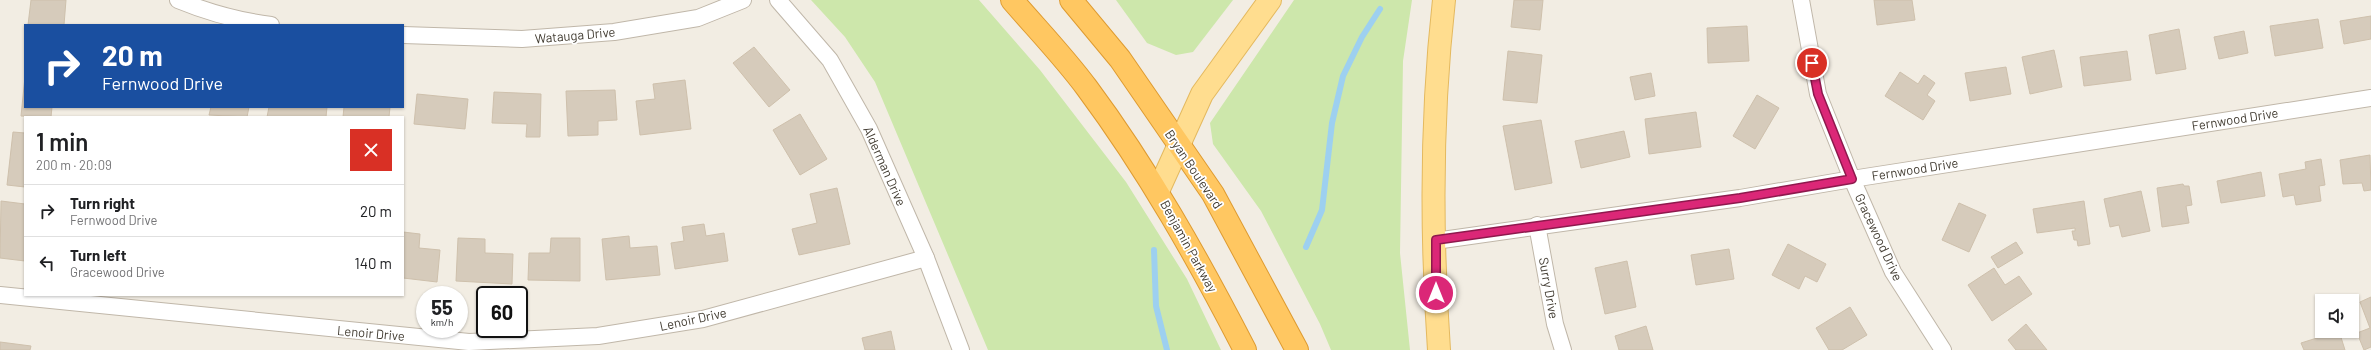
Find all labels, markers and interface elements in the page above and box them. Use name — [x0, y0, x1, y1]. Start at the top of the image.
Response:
street label: Watauga Drive — [534, 23, 616, 46]
text: 20 m — [102, 38, 163, 72]
icon: right — [36, 40, 88, 92]
pin — [1795, 46, 1829, 80]
icon: arrive — [1801, 52, 1823, 74]
text: Fernwood Drive — [102, 72, 223, 94]
street label: Fernwood Drive — [2191, 104, 2279, 134]
street label: Alderman Drive — [860, 124, 910, 208]
street label: Bryan Boulevard — [1162, 126, 1226, 212]
text: 1 min — [36, 127, 88, 156]
button: close — [350, 129, 392, 171]
street label: Fernwood Drive — [1871, 154, 1959, 184]
text: 200 m · 20:09 — [36, 157, 112, 173]
street label: Gracewood Drive — [1852, 191, 1906, 283]
text: Turn right — [70, 194, 135, 212]
street label: Benjamin Parkway — [1157, 197, 1221, 295]
icon: right — [36, 200, 58, 222]
text: 20 m — [360, 202, 392, 220]
text: Fernwood Drive — [70, 212, 157, 228]
text: Turn left — [70, 246, 126, 264]
icon: left — [36, 252, 58, 274]
text: 140 m — [355, 254, 392, 272]
street label: Surry Drive — [1536, 256, 1562, 320]
text: Gracewood Drive — [70, 264, 165, 280]
position arrow — [1415, 272, 1457, 314]
speed limit sign: 60 — [476, 286, 528, 338]
map controls — [2315, 294, 2359, 338]
button: sound — [2315, 294, 2359, 338]
text: 55 — [431, 295, 453, 319]
street label: Lenoir Drive — [658, 304, 728, 334]
text: km/h — [431, 316, 453, 328]
street label: Lenoir Drive — [336, 322, 406, 344]

